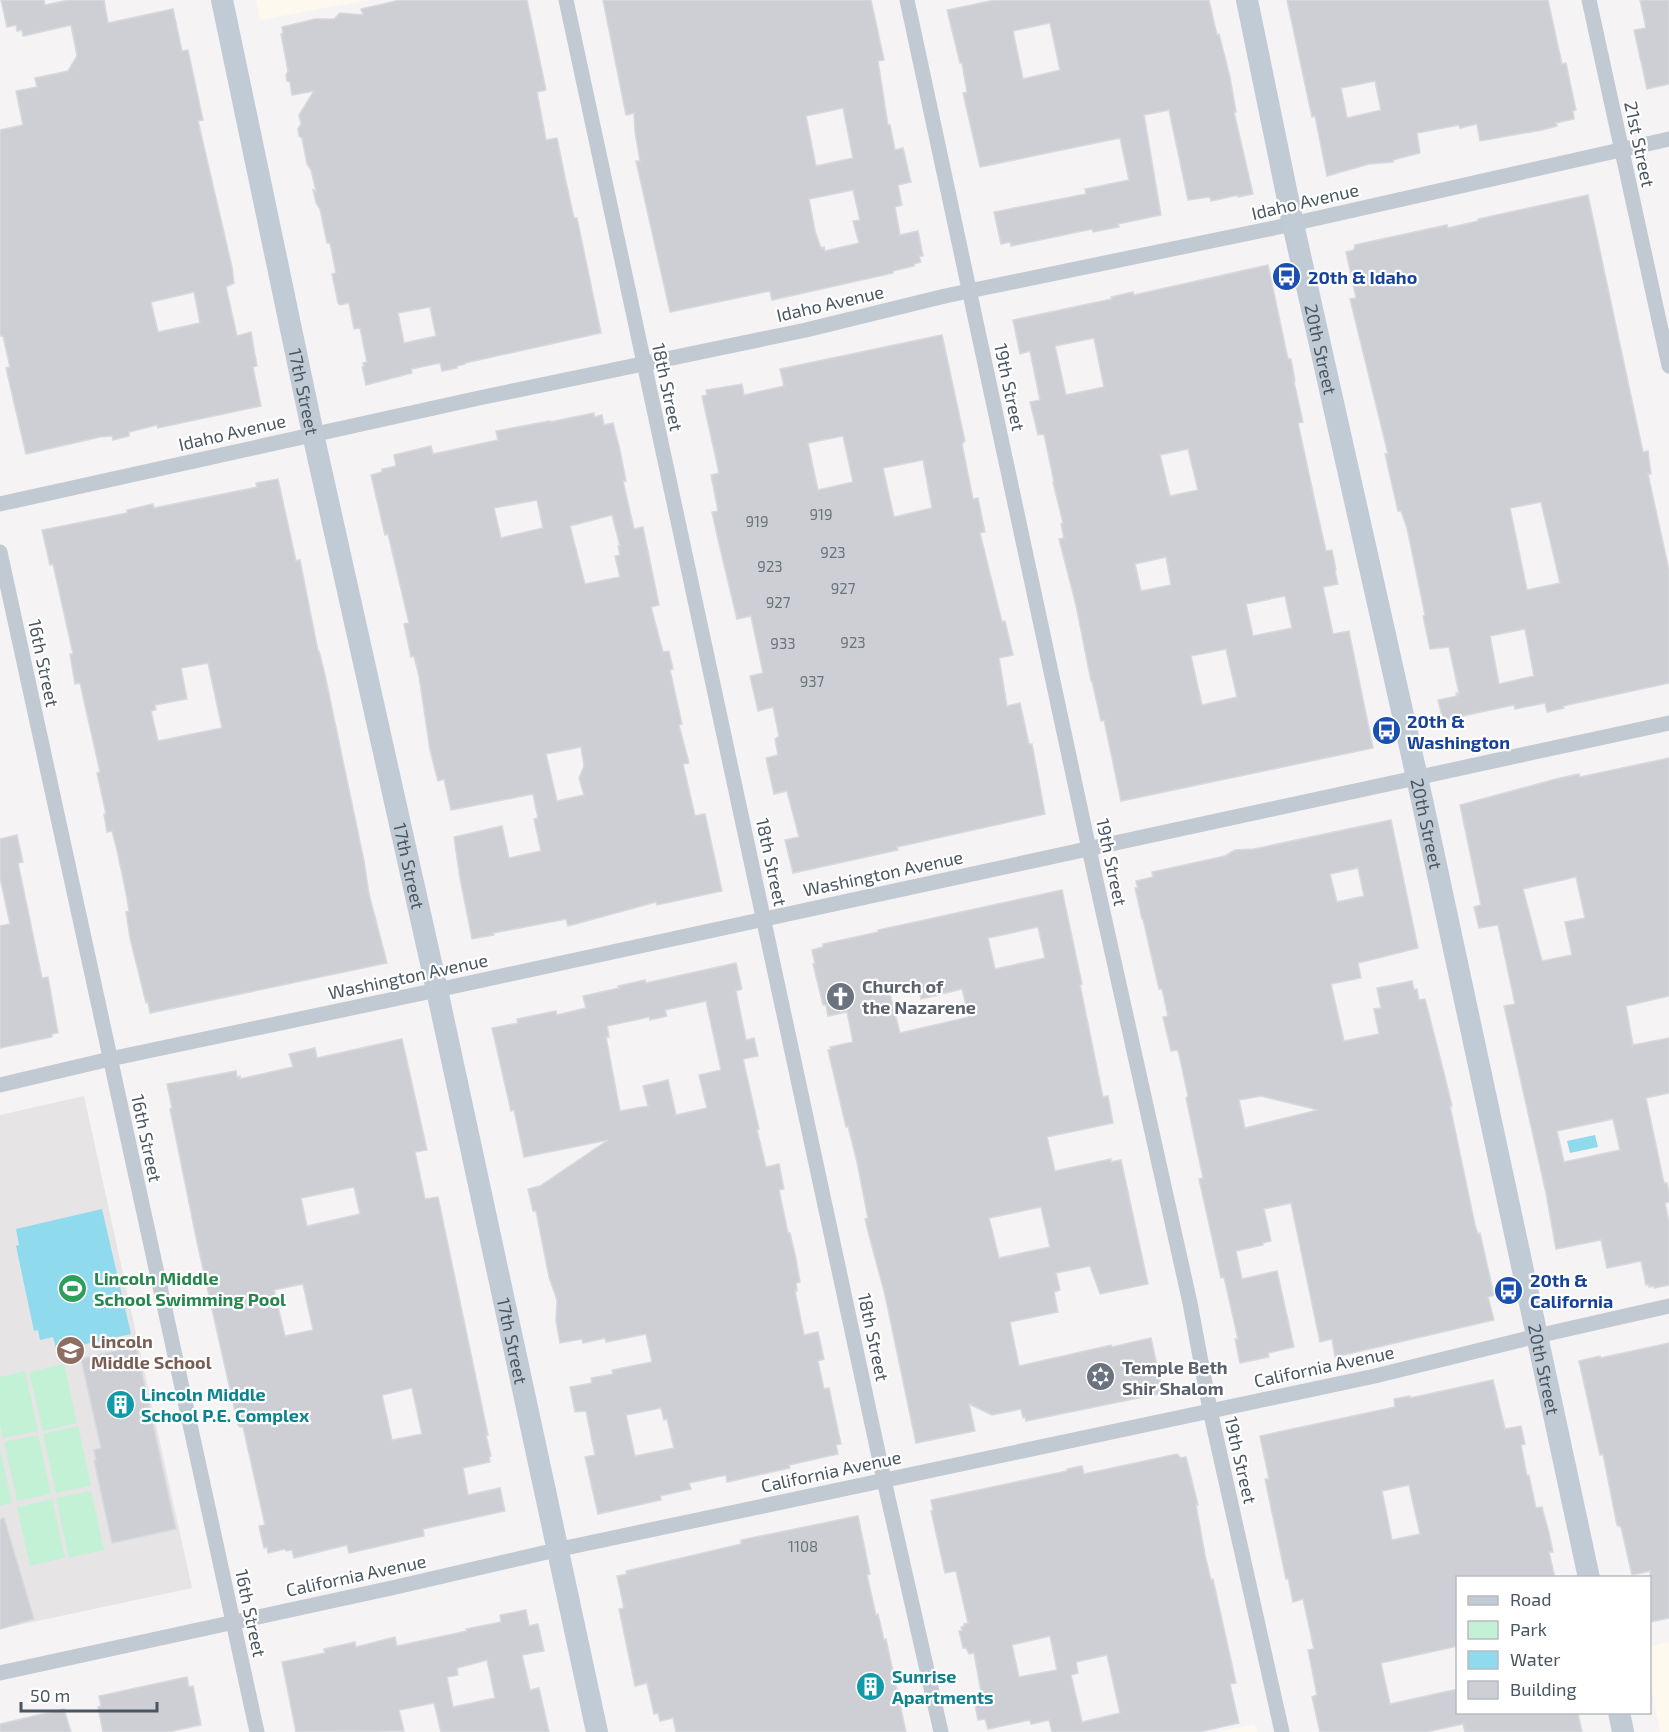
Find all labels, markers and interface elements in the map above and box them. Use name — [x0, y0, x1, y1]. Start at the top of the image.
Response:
street label: 21st Street — [1620, 99, 1660, 189]
street label: Idaho Avenue — [1249, 178, 1361, 224]
bus stop icon: 20th & Idaho — [1271, 261, 1303, 293]
place label: 20th & Idaho — [1308, 266, 1417, 288]
street label: Idaho Avenue — [774, 280, 886, 326]
street label: 20th Street — [1300, 302, 1342, 397]
street label: 18th Street — [648, 341, 688, 433]
street label: 19th Street — [990, 341, 1030, 433]
street label: 17th Street — [284, 346, 324, 437]
street label: Idaho Avenue — [176, 409, 288, 455]
house number: 919 — [809, 505, 833, 523]
house number: 919 — [745, 512, 769, 530]
house number: 923 — [820, 543, 846, 561]
house number: 923 — [757, 557, 783, 575]
house number: 927 — [831, 579, 856, 597]
house number: 927 — [766, 593, 791, 611]
street label: 16th Street — [24, 617, 64, 709]
house number: 923 — [840, 633, 866, 651]
house number: 933 — [770, 634, 796, 652]
house number: 937 — [800, 672, 825, 690]
place label: 20th & Washington — [1407, 710, 1510, 753]
bus stop icon: 20th & Washington — [1370, 715, 1402, 747]
street label: 20th Street — [1406, 776, 1448, 871]
street label: 18th Street — [752, 816, 792, 908]
street label: 19th Street — [1092, 816, 1132, 908]
street label: 17th Street — [389, 821, 430, 911]
street label: Washington Avenue — [801, 845, 965, 901]
street label: Washington Avenue — [326, 948, 490, 1004]
place label: Church of the Nazarene — [862, 975, 976, 1018]
church icon: Church of the Nazarene — [825, 980, 857, 1012]
street label: 16th Street — [127, 1092, 167, 1184]
place label: Lincoln Middle School Swimming Pool — [94, 1267, 286, 1310]
place label: 20th & California — [1530, 1269, 1613, 1312]
sports icon: Lincoln Middle School Swimming Pool — [57, 1272, 89, 1304]
bus stop icon: 20th & California — [1493, 1274, 1525, 1306]
street label: 18th Street — [854, 1291, 894, 1383]
street label: 17th Street — [493, 1296, 533, 1386]
street label: 20th Street — [1524, 1322, 1565, 1417]
place label: Lincoln Middle School — [91, 1330, 212, 1373]
school or university icon: Lincoln Middle School — [54, 1335, 86, 1367]
street label: California Avenue — [1252, 1340, 1396, 1392]
place label: Temple Beth Shir Shalom — [1122, 1356, 1228, 1399]
synagogue icon: Temple Beth Shir Shalom — [1085, 1361, 1117, 1393]
place label: Lincoln Middle School P.E. Complex — [141, 1383, 310, 1426]
building icon: Lincoln Middle School P.E. Complex — [104, 1388, 136, 1420]
street label: 19th Street — [1220, 1414, 1262, 1506]
street label: California Avenue — [759, 1445, 903, 1497]
house number: 1108 — [788, 1537, 818, 1555]
street label: California Avenue — [284, 1549, 428, 1601]
street label: 16th Street — [231, 1567, 271, 1659]
legend — [1456, 1576, 1651, 1714]
text: Road — [1510, 1588, 1551, 1610]
text: Park — [1510, 1618, 1547, 1640]
text: Water — [1510, 1648, 1560, 1670]
place label: Sunrise Apartments — [892, 1665, 994, 1708]
building icon: Sunrise Apartments — [855, 1670, 887, 1702]
scale bar — [21, 1675, 158, 1713]
text: Building — [1510, 1678, 1577, 1700]
text: 50 m — [30, 1684, 70, 1706]

